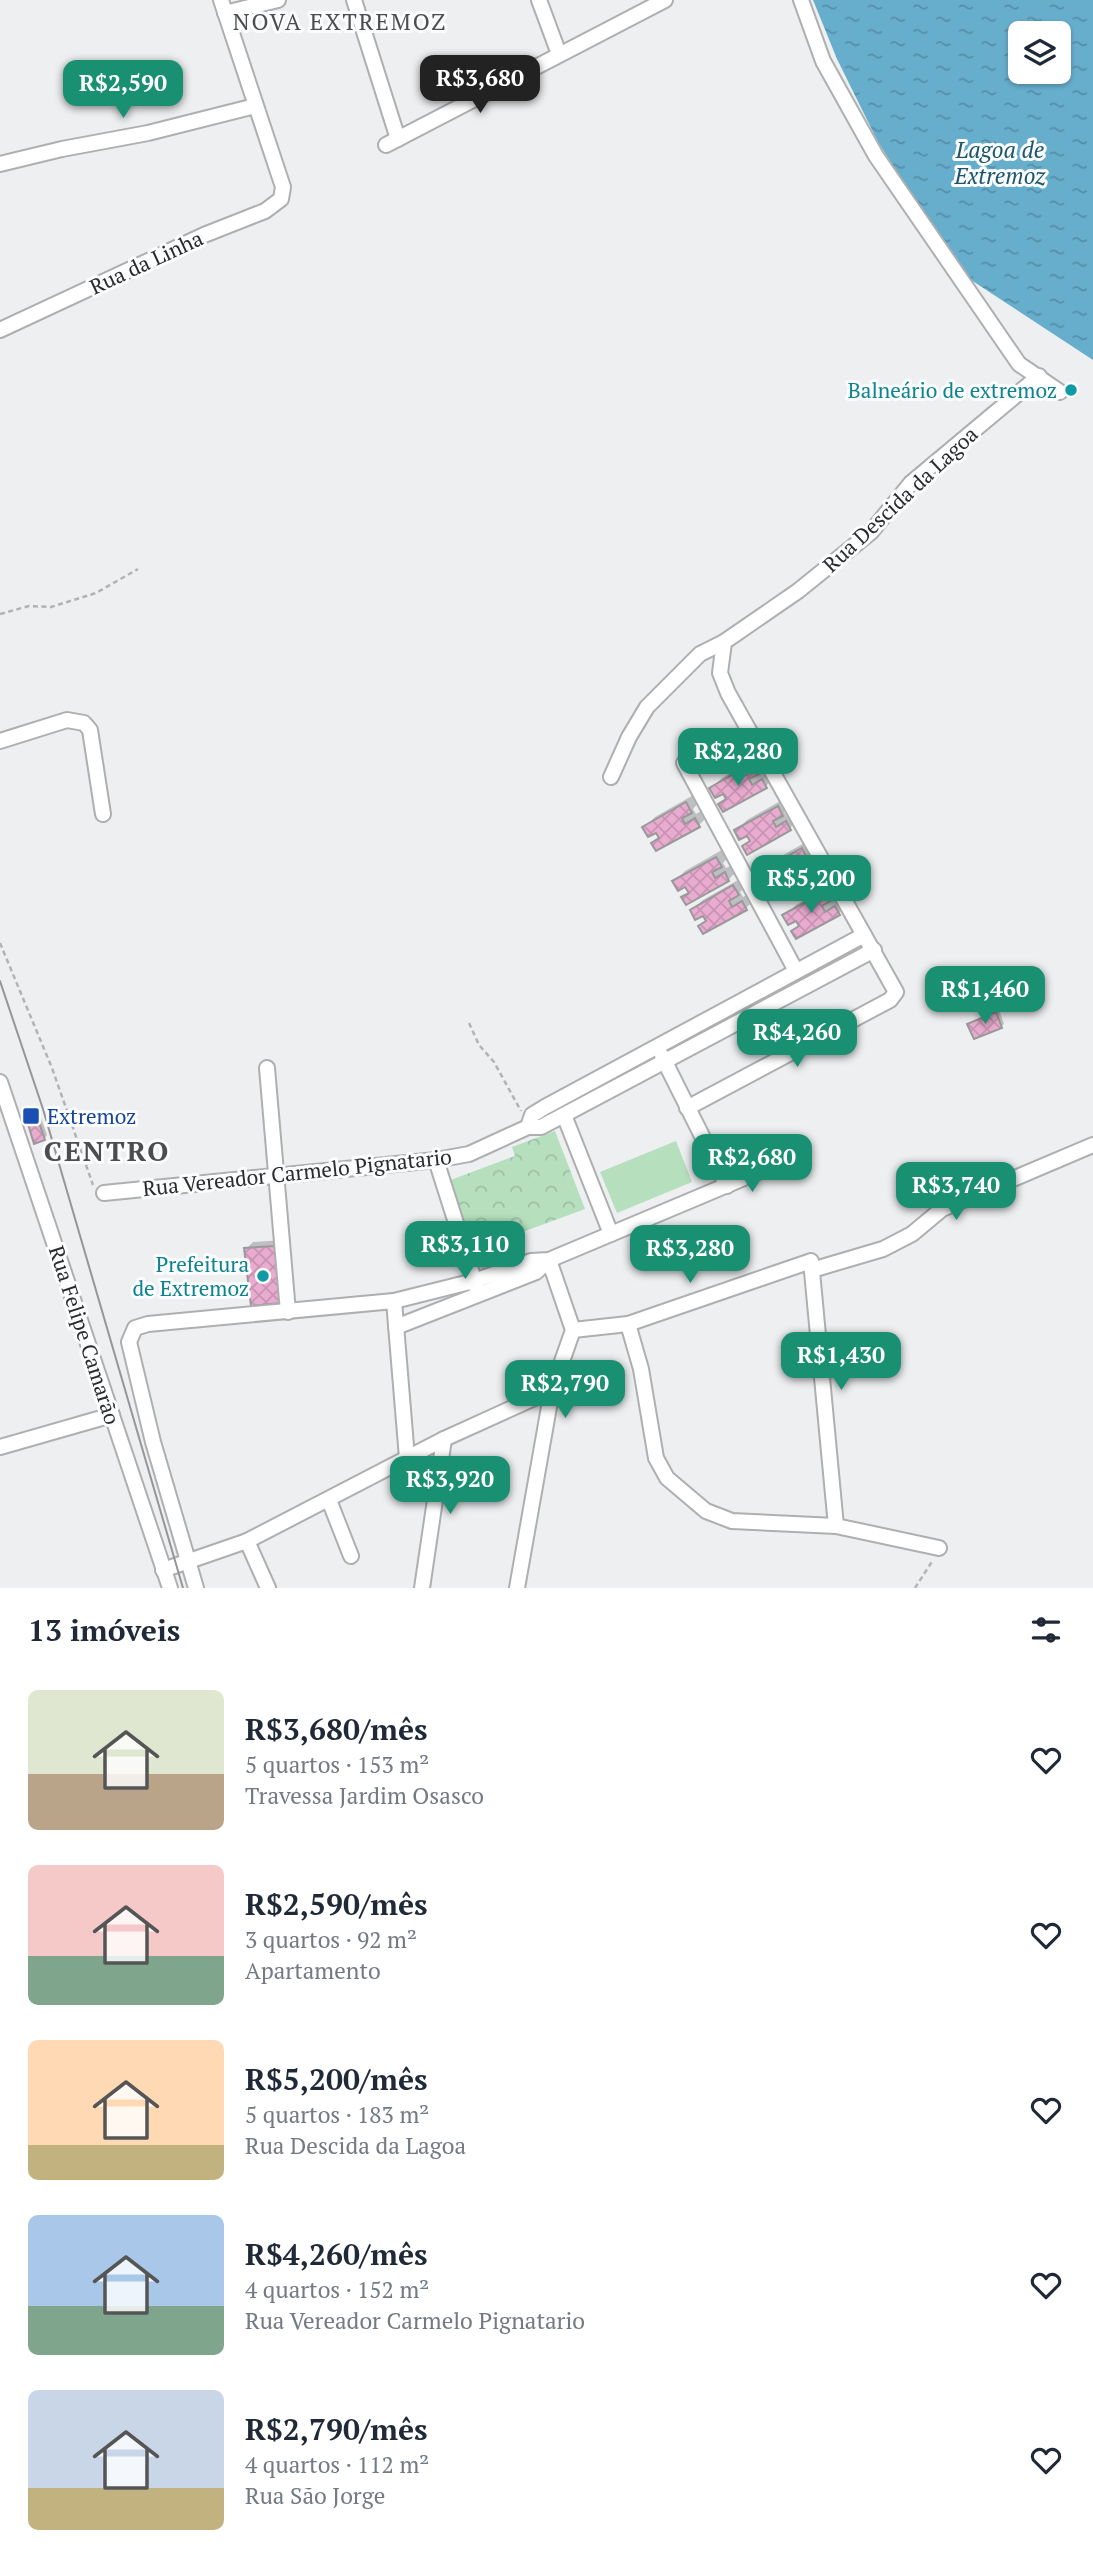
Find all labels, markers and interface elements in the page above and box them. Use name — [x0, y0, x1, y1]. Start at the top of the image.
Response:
district label: NOVA EXTREMOZ — [233, 6, 447, 37]
map controls — [1008, 21, 1071, 84]
button: layers — [1008, 21, 1071, 84]
pin: R$3,680 — [415, 55, 545, 115]
pin: R$2,590 — [58, 60, 188, 120]
text: R$3,680 — [436, 62, 524, 93]
text: R$2,590 — [79, 67, 167, 98]
water label: Lagoa de Extremoz — [954, 134, 1046, 191]
street label: Rua da Linha — [85, 223, 207, 300]
place label: Balneário de extremoz — [848, 376, 1057, 404]
marker: Balneário de extremoz — [1063, 382, 1079, 398]
street label: Rua Descida da Lagoa — [817, 420, 984, 578]
pin: R$2,280 — [673, 728, 803, 788]
text: R$2,280 — [694, 735, 782, 766]
pin: R$5,200 — [746, 856, 876, 915]
text: R$5,200 — [767, 862, 855, 893]
pin: R$1,460 — [920, 967, 1050, 1026]
text: R$1,460 — [941, 973, 1029, 1004]
pin: R$4,260 — [732, 1010, 862, 1069]
text: R$4,260 — [753, 1016, 841, 1047]
place label: Extremoz — [47, 1102, 136, 1130]
marker: Extremoz — [21, 1106, 41, 1126]
district label: CENTRO — [44, 1132, 170, 1169]
pin: R$2,680 — [687, 1134, 817, 1194]
text: R$2,680 — [708, 1141, 796, 1172]
street label: Rua Vereador Carmelo Pignatario — [141, 1142, 453, 1202]
pin: R$3,740 — [891, 1162, 1021, 1222]
text: R$3,740 — [912, 1169, 1000, 1200]
pin: R$3,110 — [400, 1222, 530, 1281]
pin: R$3,280 — [625, 1226, 755, 1285]
text: R$3,110 — [421, 1228, 509, 1259]
text: R$3,280 — [646, 1232, 734, 1263]
street label: Rua Felipe Camarão — [43, 1242, 127, 1428]
place label: Prefeitura de Extremoz — [132, 1250, 249, 1302]
marker: Prefeitura de Extremoz — [255, 1268, 271, 1284]
pin: R$1,430 — [776, 1332, 906, 1392]
text: R$1,430 — [797, 1339, 885, 1370]
pin: R$2,790 — [500, 1360, 630, 1420]
text: R$2,790 — [521, 1367, 609, 1398]
pin: R$3,920 — [385, 1456, 515, 1516]
text: R$3,920 — [406, 1463, 494, 1494]
text: 13 imóveis — [28, 1610, 180, 1650]
icon: filters — [1027, 1611, 1065, 1649]
text: R$3,680/mês — [245, 1709, 428, 1749]
icon: home — [84, 1718, 168, 1802]
icon: heart — [1027, 1741, 1065, 1779]
text: 5 quartos · 153 m² — [245, 1749, 429, 1780]
text: Travessa Jardim Osasco — [245, 1780, 484, 1811]
text: R$2,590/mês — [245, 1884, 428, 1924]
icon: home — [84, 1893, 168, 1977]
icon: heart — [1027, 1916, 1065, 1954]
text: 3 quartos · 92 m² — [245, 1924, 417, 1955]
text: Apartamento — [245, 1955, 381, 1986]
text: R$5,200/mês — [245, 2059, 428, 2099]
icon: home — [84, 2068, 168, 2152]
icon: heart — [1027, 2091, 1065, 2129]
text: 5 quartos · 183 m² — [245, 2099, 429, 2130]
text: Rua Descida da Lagoa — [245, 2130, 466, 2161]
text: R$4,260/mês — [245, 2234, 428, 2274]
icon: home — [84, 2243, 168, 2327]
icon: heart — [1027, 2266, 1065, 2304]
text: 4 quartos · 152 m² — [245, 2274, 429, 2305]
text: Rua Vereador Carmelo Pignatario — [245, 2305, 585, 2336]
text: R$2,790/mês — [245, 2409, 428, 2449]
icon: home — [84, 2418, 168, 2502]
icon: heart — [1027, 2441, 1065, 2479]
text: 4 quartos · 112 m² — [245, 2449, 429, 2480]
text: Rua São Jorge — [245, 2480, 385, 2511]

